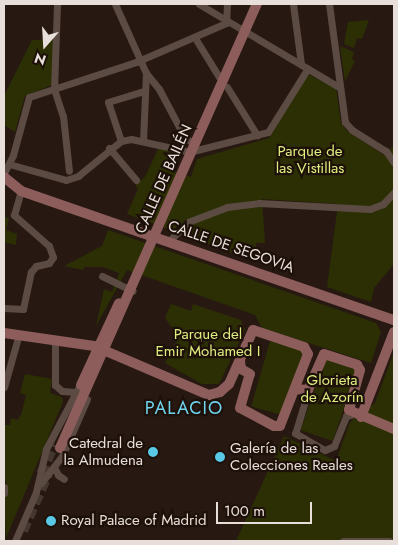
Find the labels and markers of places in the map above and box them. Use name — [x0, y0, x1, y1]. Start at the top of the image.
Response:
place label: Catedral de la Almudena — [64, 434, 143, 469]
place label: Galería de las Colecciones Reales — [230, 439, 353, 474]
marker: Catedral de la Almudena — [147, 446, 159, 458]
marker: Galería de las Colecciones Reales — [214, 451, 226, 463]
place label: Royal Palace of Madrid — [61, 512, 207, 530]
marker: Royal Palace of Madrid — [45, 515, 57, 527]

